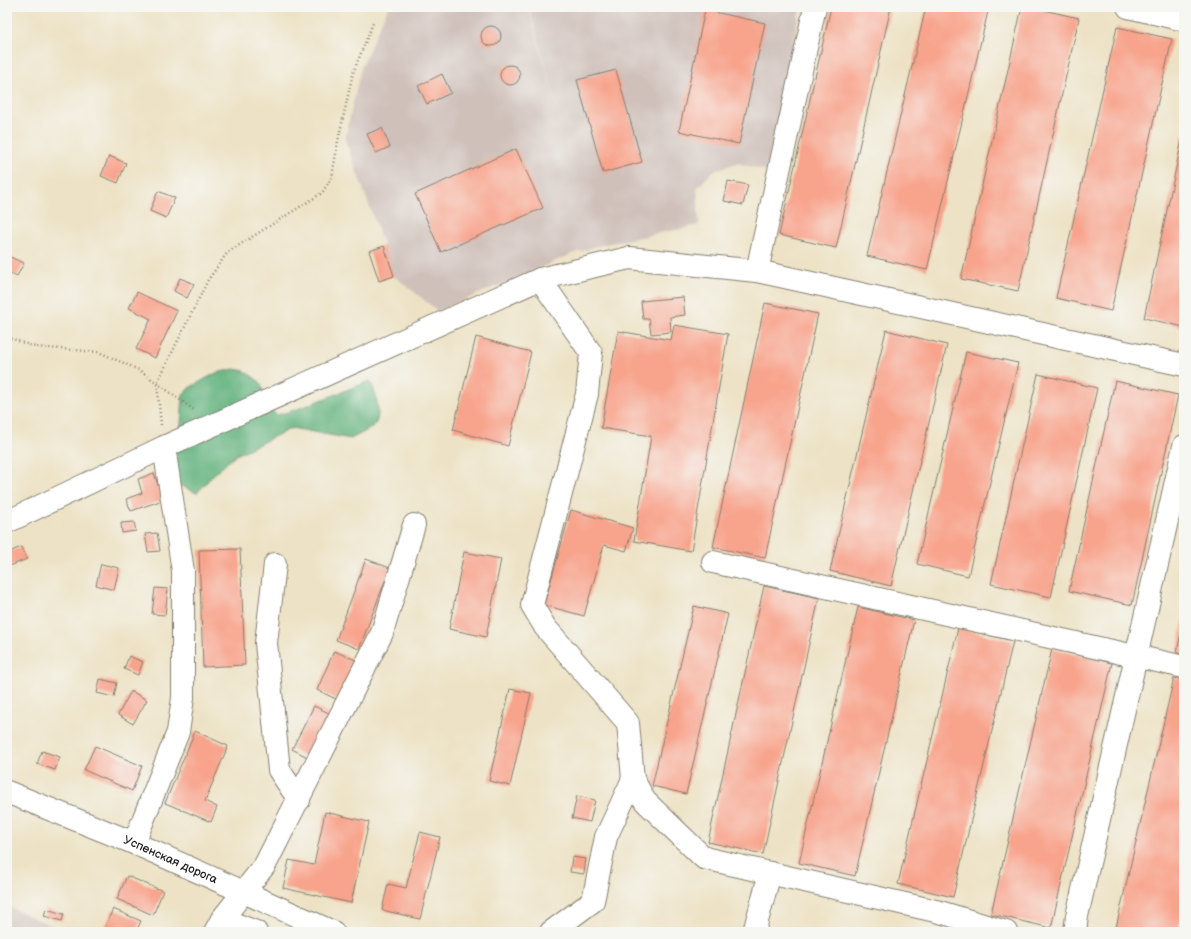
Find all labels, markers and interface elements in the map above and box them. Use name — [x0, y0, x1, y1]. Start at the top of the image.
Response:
street label: Успенская дорога — [121, 833, 220, 887]

